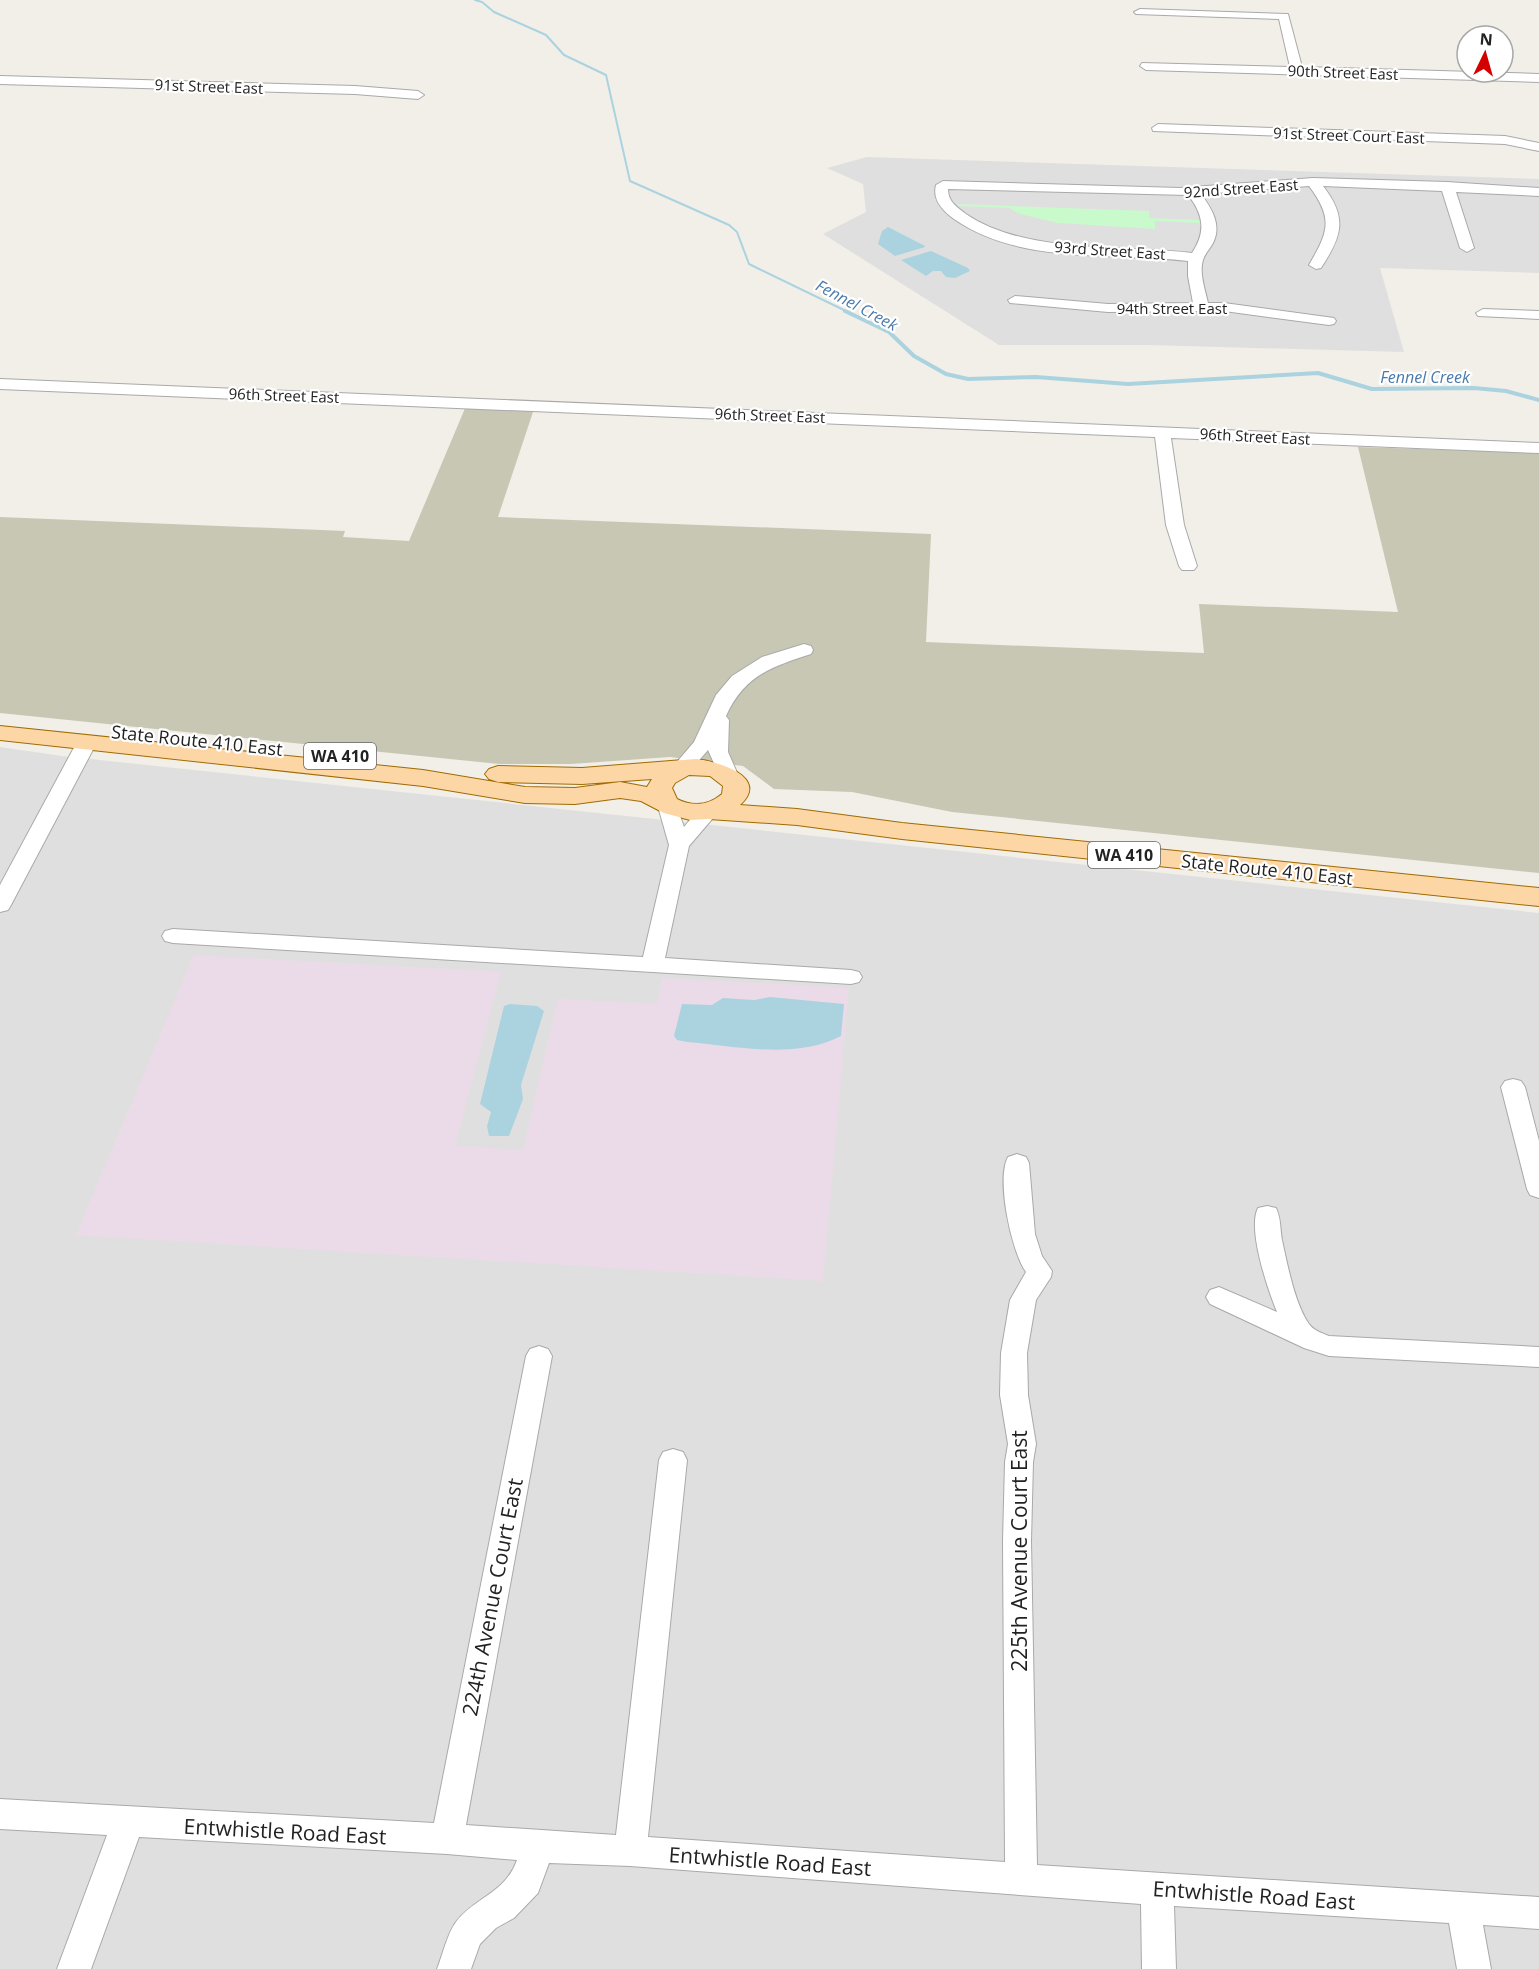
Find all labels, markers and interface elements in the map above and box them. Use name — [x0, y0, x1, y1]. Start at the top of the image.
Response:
north arrow — [1455, 24, 1515, 84]
text: N — [1479, 28, 1494, 51]
street label: 90th Street East — [1287, 60, 1399, 84]
street label: 91st Street East — [154, 74, 264, 98]
street label: 91st Street Court East — [1273, 122, 1425, 148]
street label: 92nd Street East — [1183, 174, 1299, 202]
street label: 93rd Street East — [1054, 236, 1166, 264]
water label: Fennel Creek — [812, 274, 903, 336]
street label: 94th Street East — [1117, 298, 1227, 318]
water label: Fennel Creek — [1380, 366, 1471, 388]
street label: 96th Street East — [228, 383, 340, 407]
street label: 96th Street East — [714, 403, 826, 427]
street label: 96th Street East — [1199, 423, 1311, 449]
street label: State Route 410 East — [110, 719, 284, 761]
road number: WA 410 — [304, 743, 376, 769]
road number: WA 410 — [1088, 842, 1160, 868]
street label: State Route 410 East — [1180, 848, 1354, 890]
street label: 225th Avenue Court East — [1005, 1430, 1033, 1672]
street label: 224th Avenue Court East — [455, 1476, 529, 1718]
street label: Entwhistle Road East — [183, 1812, 387, 1850]
street label: Entwhistle Road East — [668, 1840, 872, 1882]
street label: Entwhistle Road East — [1152, 1874, 1356, 1916]

